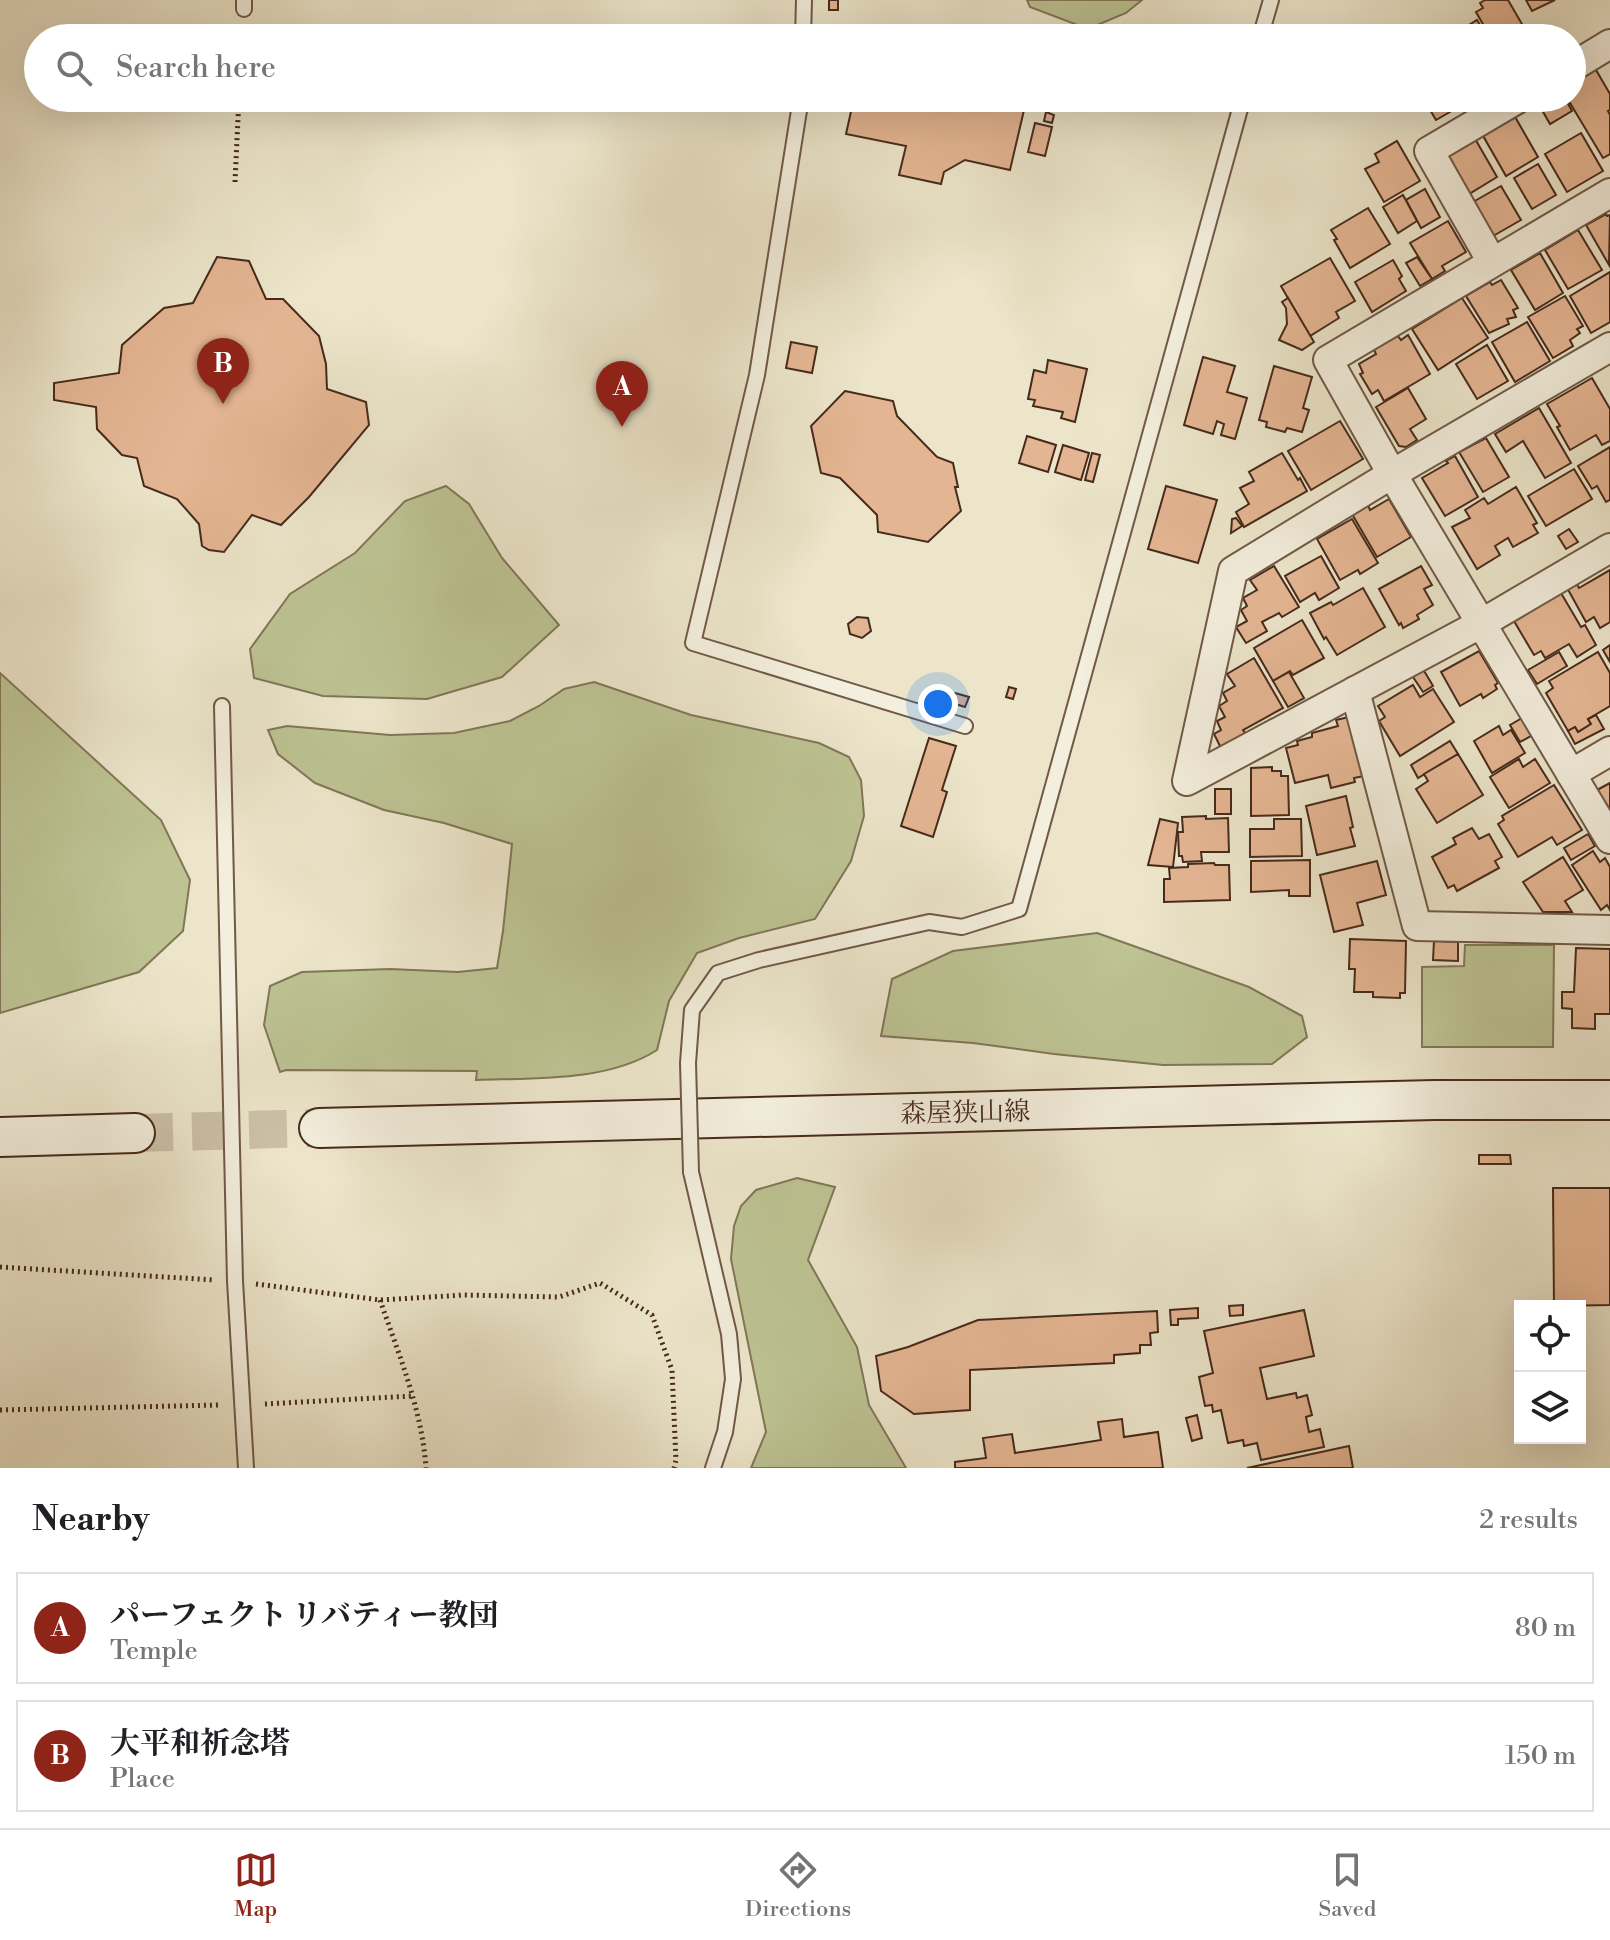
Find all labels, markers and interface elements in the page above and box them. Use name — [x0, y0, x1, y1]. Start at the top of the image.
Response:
search box — [24, 24, 1586, 112]
icon: search — [52, 46, 96, 90]
text: Search here — [116, 49, 276, 87]
pin: B — [197, 338, 249, 404]
pin: A — [596, 361, 648, 427]
your location — [918, 684, 958, 724]
street label: 森屋狭山線 — [900, 1096, 1030, 1130]
map controls — [1514, 1300, 1586, 1444]
button: locate — [1514, 1300, 1586, 1372]
button: layers — [1514, 1372, 1586, 1444]
text: Nearby — [32, 1499, 150, 1541]
text: 2 results — [1479, 1504, 1578, 1536]
text: パーフェクト リバティー教団 — [110, 1597, 499, 1635]
text: A — [51, 1612, 69, 1644]
text: 80 m — [1515, 1612, 1576, 1644]
text: Temple — [110, 1635, 198, 1667]
text: 大平和祈念塔 — [110, 1725, 290, 1763]
text: B — [50, 1740, 70, 1772]
text: 150 m — [1505, 1740, 1576, 1772]
text: Place — [110, 1763, 175, 1795]
tab: Map — [234, 1848, 278, 1923]
tab: Directions — [745, 1848, 851, 1923]
tab: Saved — [1319, 1848, 1376, 1923]

